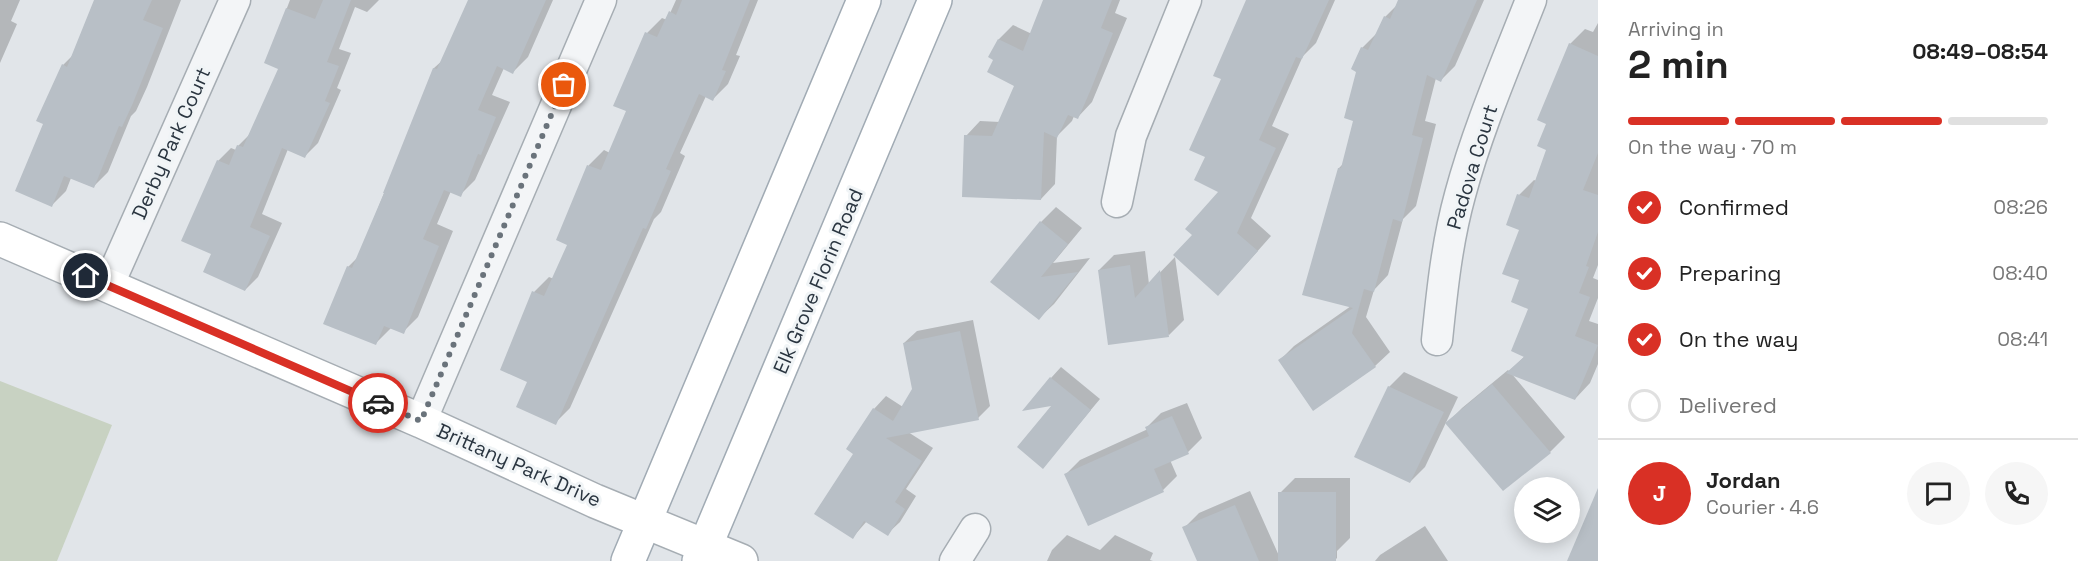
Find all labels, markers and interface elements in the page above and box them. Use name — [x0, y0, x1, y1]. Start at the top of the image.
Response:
text: Arriving in — [1628, 16, 1724, 42]
text: 08:49–08:54 — [1912, 37, 2048, 65]
text: 2 min — [1628, 40, 1729, 89]
pin — [538, 59, 589, 110]
street label: Derby Park Court — [126, 63, 216, 223]
icon: bag — [547, 68, 580, 101]
street label: Padova Court — [1441, 101, 1503, 233]
text: On the way · 70 m — [1628, 134, 1797, 160]
street label: Elk Grove Florin Road — [767, 184, 869, 378]
icon: check — [1628, 191, 1661, 224]
text: Confirmed — [1679, 193, 1789, 221]
text: 08:26 — [1993, 194, 2048, 220]
pin — [60, 250, 111, 301]
icon: check — [1628, 257, 1661, 290]
icon: home — [69, 259, 102, 292]
text: Preparing — [1679, 259, 1781, 287]
text: 08:40 — [1992, 260, 2048, 286]
icon: check — [1628, 323, 1661, 356]
text: On the way — [1679, 325, 1798, 353]
text: 08:41 — [1997, 326, 2048, 352]
courier — [348, 373, 408, 433]
icon: car — [362, 387, 395, 420]
text: Delivered — [1679, 391, 1777, 419]
street label: Brittany Park Drive — [433, 417, 605, 513]
button: chat — [1907, 462, 1970, 525]
button: phone — [1985, 462, 2048, 525]
text: Jordan — [1706, 466, 1781, 494]
map controls — [1514, 477, 1580, 543]
button: layers — [1514, 477, 1580, 543]
text: J — [1653, 479, 1666, 507]
text: Courier · 4.6 — [1706, 494, 1819, 520]

